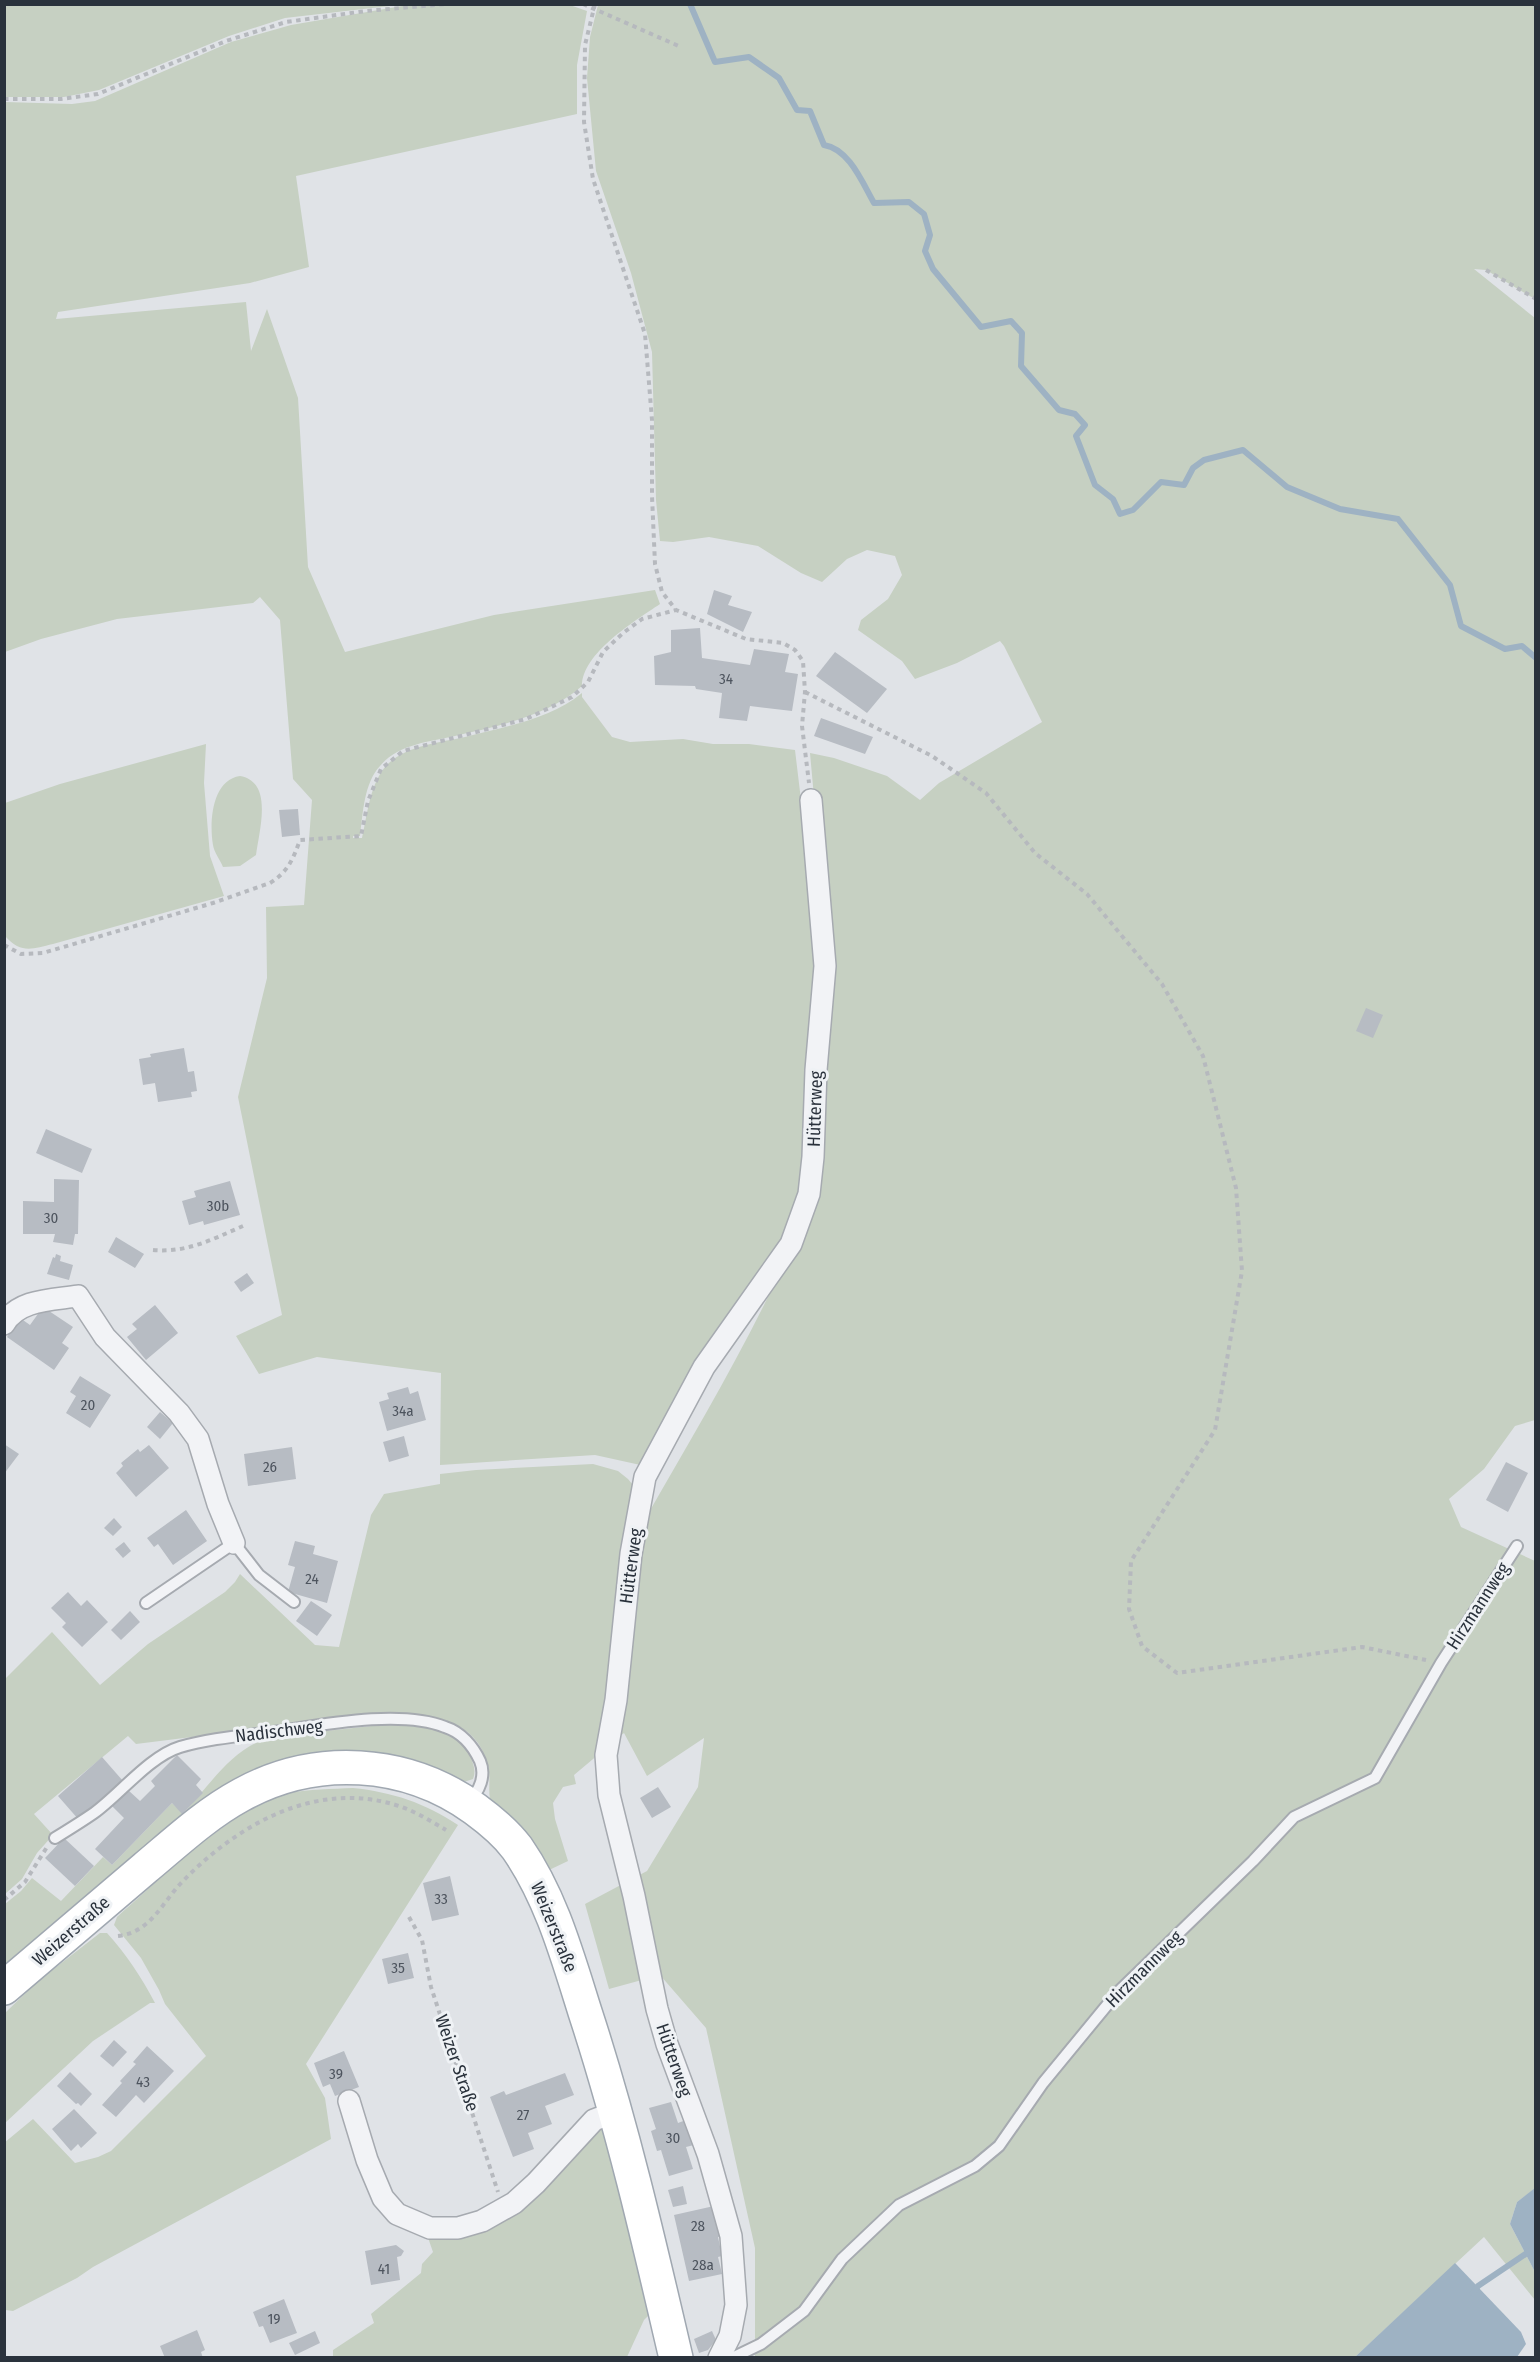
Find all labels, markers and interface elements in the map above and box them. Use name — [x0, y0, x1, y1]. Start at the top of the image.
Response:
house number: 34 — [719, 670, 733, 688]
street label: Hütterweg — [803, 1070, 827, 1147]
house number: 30b — [207, 1197, 229, 1215]
house number: 30 — [44, 1209, 58, 1227]
house number: 20 — [81, 1396, 95, 1414]
house number: 34a — [392, 1402, 414, 1420]
house number: 26 — [263, 1458, 277, 1476]
street label: Hütterweg — [615, 1526, 647, 1605]
street label: Hirzmannweg — [1442, 1558, 1515, 1654]
house number: 24 — [305, 1570, 319, 1588]
street label: Nadischweg — [234, 1715, 325, 1747]
street label: Weizerstraße — [526, 1879, 582, 1975]
house number: 33 — [434, 1890, 448, 1908]
street label: Weizerstraße — [28, 1891, 114, 1971]
street label: Hirzmannweg — [1101, 1926, 1187, 2012]
house number: 35 — [391, 1959, 405, 1977]
street label: Weizer Straße — [430, 2012, 484, 2114]
street label: Hütterweg — [651, 2020, 697, 2100]
house number: 39 — [329, 2065, 343, 2083]
house number: 43 — [136, 2073, 150, 2091]
house number: 27 — [517, 2106, 529, 2124]
house number: 30 — [666, 2129, 680, 2147]
house number: 28 — [691, 2217, 705, 2235]
house number: 28a — [692, 2256, 714, 2274]
house number: 41 — [378, 2260, 390, 2278]
house number: 19 — [267, 2310, 281, 2328]

